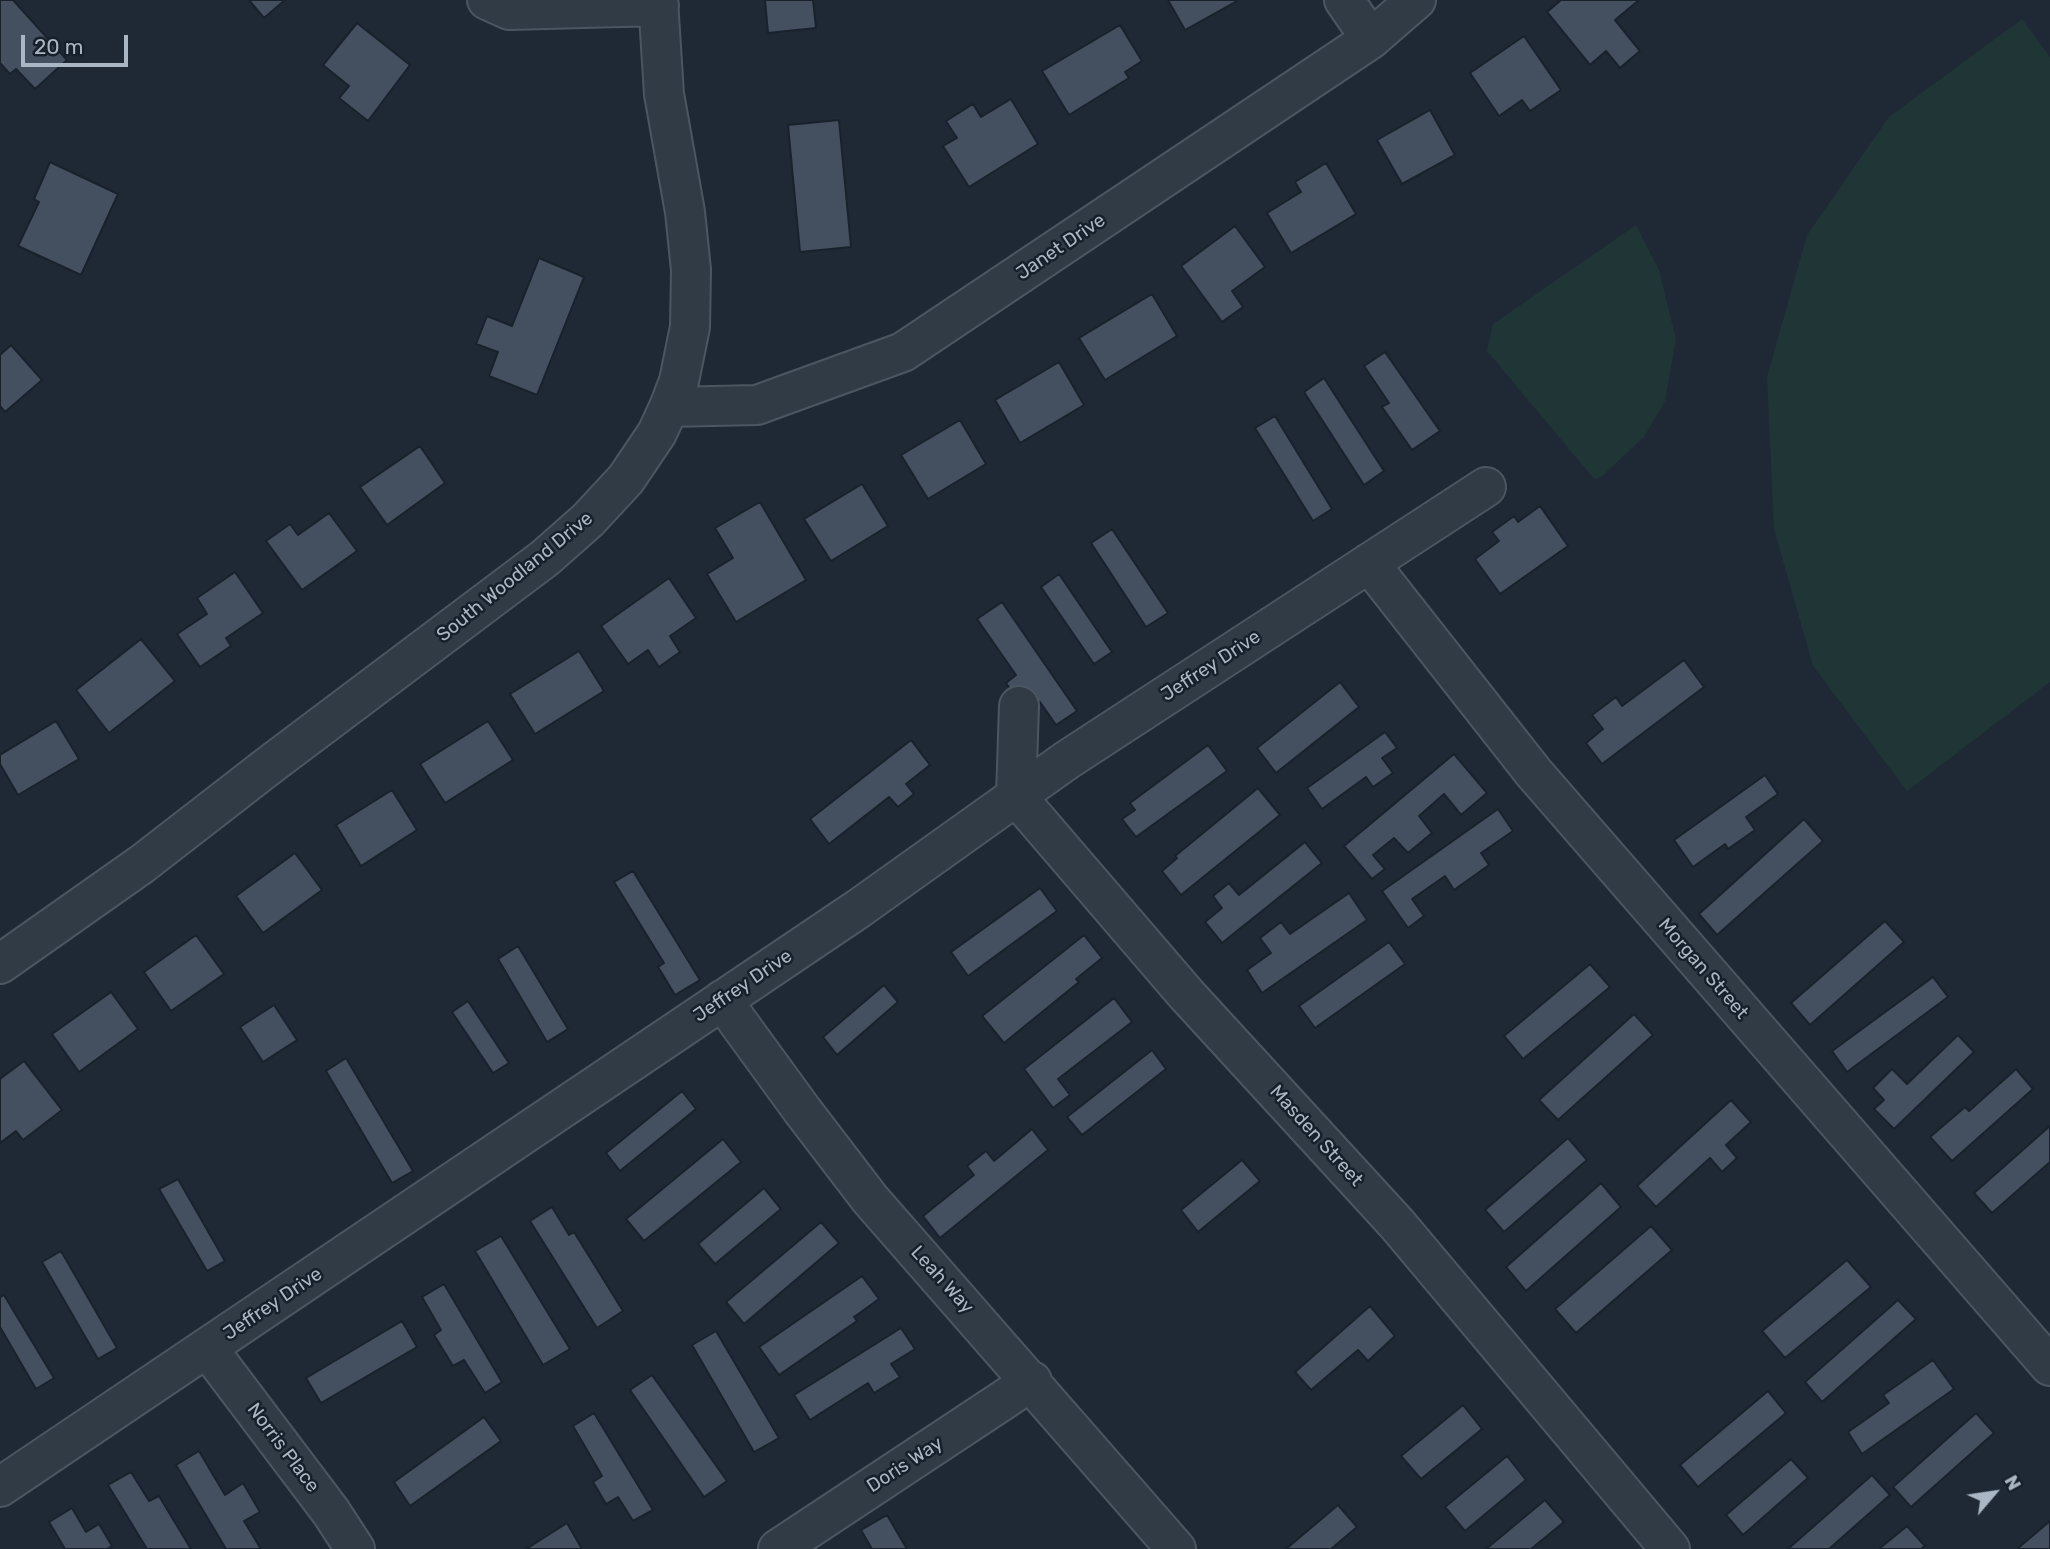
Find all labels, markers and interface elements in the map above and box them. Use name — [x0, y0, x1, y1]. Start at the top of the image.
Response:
scale bar — [24, 21, 131, 65]
text: 20 m — [34, 34, 83, 59]
street label: Janet Drive — [1012, 209, 1110, 285]
street label: South Woodland Drive — [432, 507, 598, 647]
street label: Jeffrey Drive — [1157, 625, 1265, 707]
street label: Morgan Street — [1653, 914, 1753, 1024]
street label: Jeffrey Drive — [689, 945, 797, 1027]
street label: Masden Street — [1265, 1081, 1367, 1191]
street label: Leah Way — [906, 1241, 978, 1319]
street label: Jeffrey Drive — [219, 1263, 327, 1345]
street label: Norris Place — [242, 1399, 324, 1497]
street label: Doris Way — [863, 1432, 947, 1498]
north arrow — [1959, 1458, 2029, 1528]
text: N — [1999, 1471, 2026, 1494]

